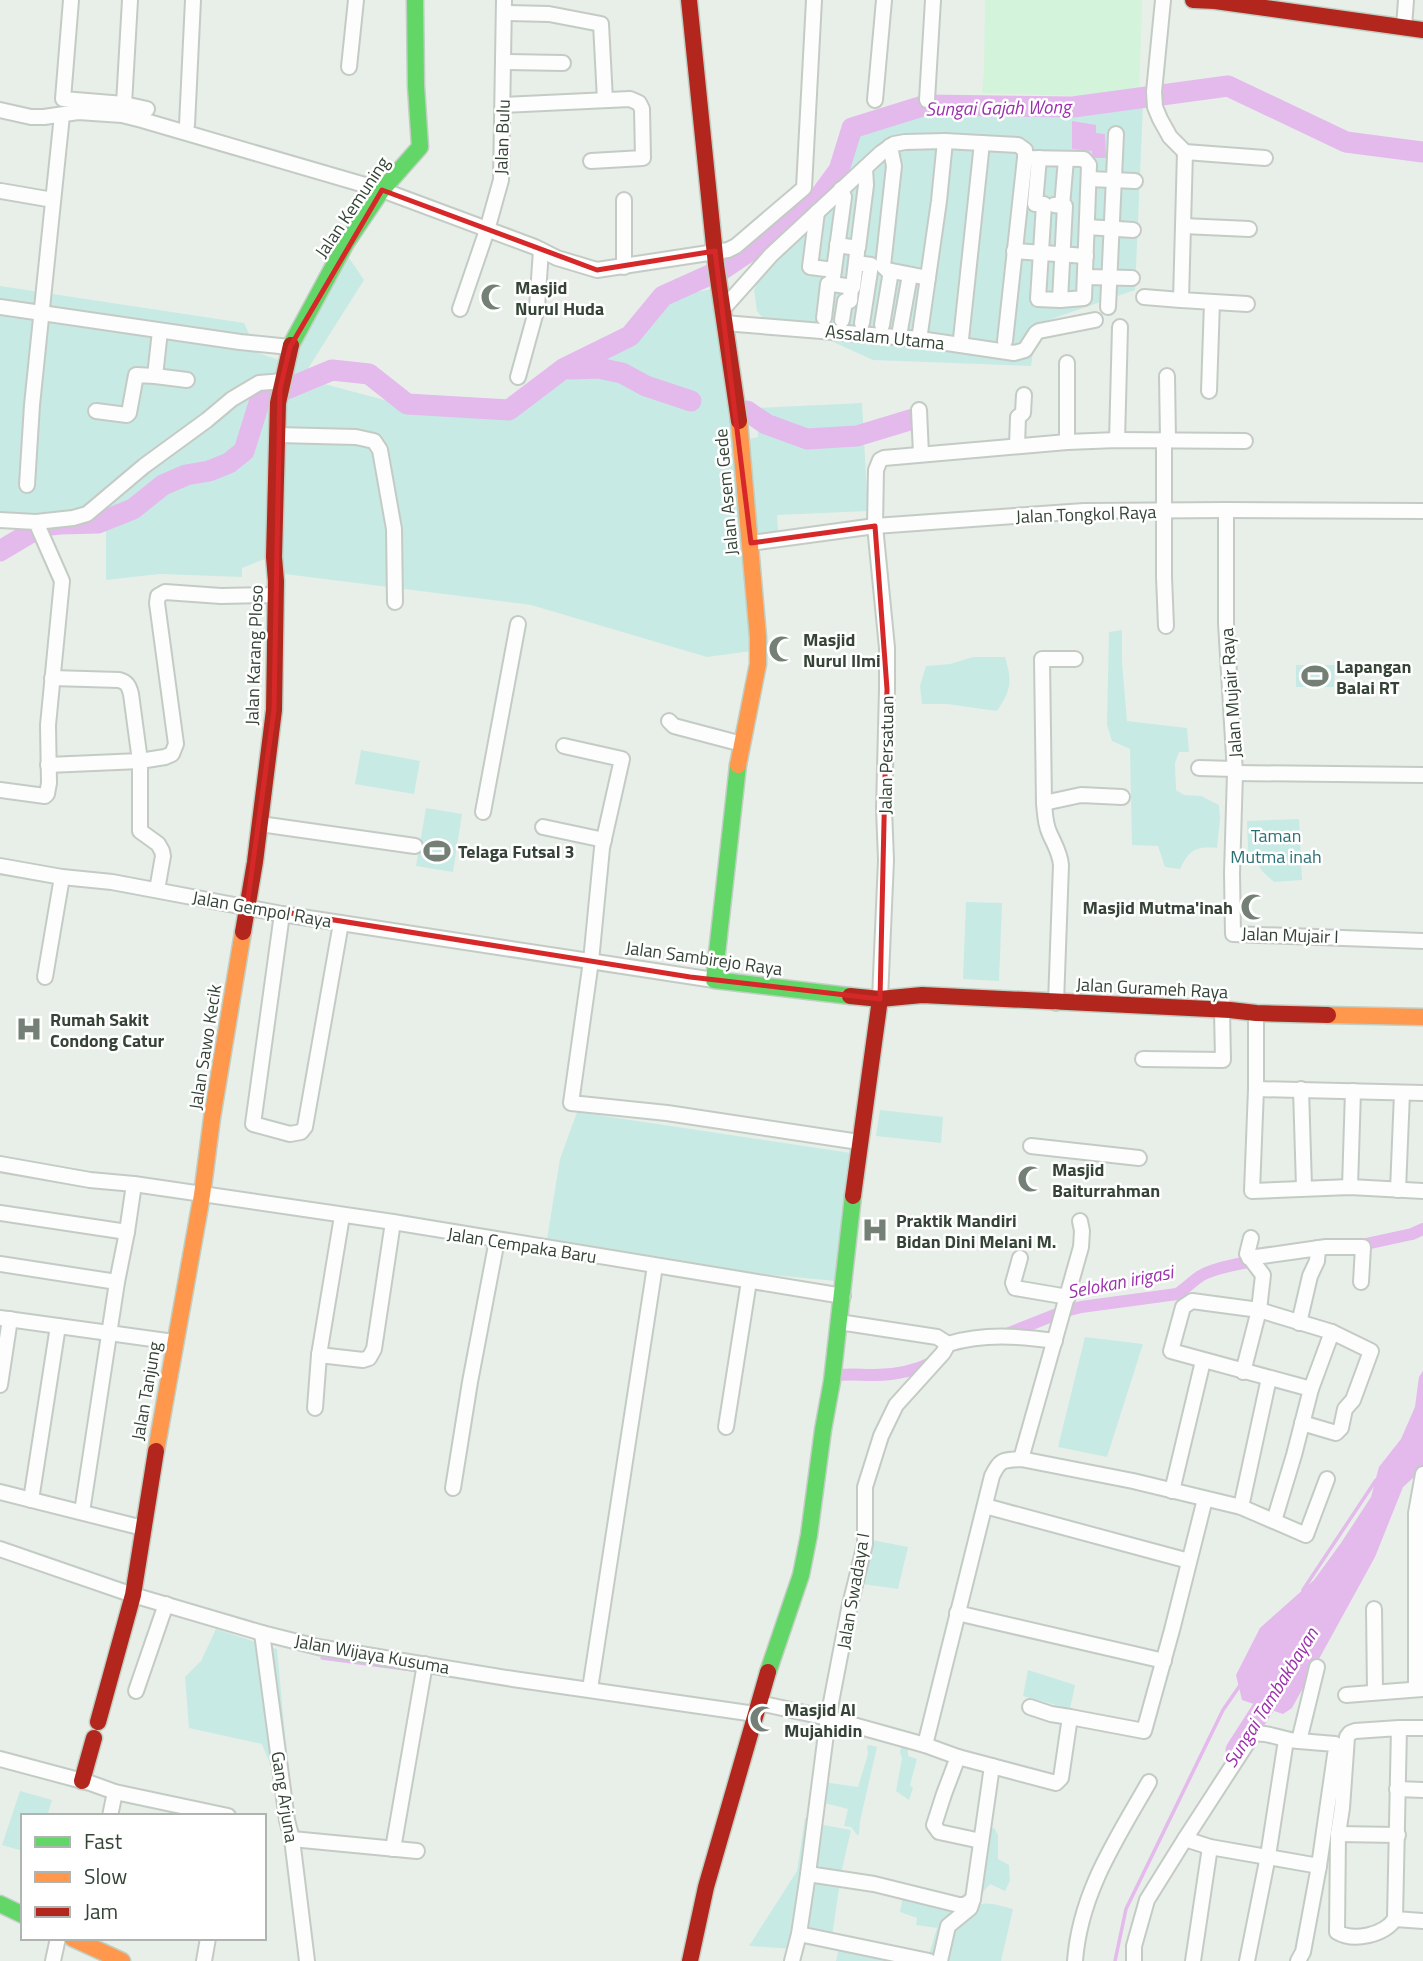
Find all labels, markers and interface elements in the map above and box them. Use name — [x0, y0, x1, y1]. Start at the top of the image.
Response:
water label: Sungai Gajah Wong — [925, 91, 1073, 123]
street label: Jalan Bulu — [487, 99, 517, 175]
street label: Jalan Kemuning — [308, 151, 396, 263]
place label: Masjid Nurul Huda — [515, 274, 604, 322]
mosque icon: Masjid Nurul Huda — [479, 282, 509, 312]
street label: Assalam Utama — [824, 317, 946, 357]
street label: Jalan Asem Gede — [707, 428, 745, 556]
street label: Jalan Tongkol Raya — [1015, 498, 1157, 530]
street label: Jalan Karang Ploso — [238, 584, 270, 726]
place label: Masjid Nurul Ilmi — [803, 626, 881, 674]
street label: Jalan Mujair Raya — [1213, 627, 1249, 759]
mosque icon: Masjid Nurul Ilmi — [767, 634, 797, 664]
place label: Lapangan Balai RT — [1336, 653, 1411, 701]
sports icon: Lapangan Balai RT — [1300, 661, 1330, 691]
street label: Jalan Persatuan — [871, 695, 901, 815]
park label: Taman Mutma inah — [1230, 822, 1322, 870]
sports icon: Telaga Futsal 3 — [422, 836, 452, 866]
place label: Telaga Futsal 3 — [458, 838, 575, 865]
street label: Jalan Gempol Raya — [190, 883, 334, 935]
mosque icon: Masjid Mutma'inah — [1239, 892, 1269, 922]
place label: Masjid Mutma'inah — [1083, 894, 1233, 921]
street label: Jalan Mujair I — [1241, 920, 1339, 950]
street label: Jalan Sambirejo Raya — [624, 934, 784, 982]
street label: Jalan Gurameh Raya — [1075, 971, 1229, 1005]
street label: Jalan Sawo Kecik — [182, 982, 228, 1112]
place label: Rumah Sakit Condong Catur — [50, 1006, 165, 1054]
hospital icon: Rumah Sakit Condong Catur — [14, 1014, 44, 1044]
place label: Masjid Baiturrahman — [1052, 1156, 1160, 1204]
mosque icon: Masjid Baiturrahman — [1016, 1164, 1046, 1194]
place label: Praktik Mandiri Bidan Dini Melani M. — [896, 1207, 1056, 1255]
hospital icon: Praktik Mandiri Bidan Dini Melani M. — [860, 1215, 890, 1245]
street label: Jalan Cempaka Baru — [445, 1220, 599, 1270]
water label: Selokan irigasi — [1065, 1256, 1177, 1305]
street label: Jalan Tanjung — [124, 1339, 168, 1443]
street label: Jalan Swadaya I — [829, 1531, 877, 1651]
water label: Sungai Tambakbayan — [1215, 1621, 1325, 1773]
street label: Jalan Wijaya Kusuma — [292, 1627, 452, 1681]
place label: Masjid Al Mujahidin — [784, 1696, 862, 1744]
mosque icon: Masjid Al Mujahidin — [748, 1704, 778, 1734]
street label: Gang Arjuna — [264, 1749, 306, 1845]
legend — [21, 1814, 266, 1940]
text: Fast — [84, 1825, 123, 1857]
text: Slow — [84, 1860, 127, 1892]
text: Jam — [84, 1895, 118, 1927]

